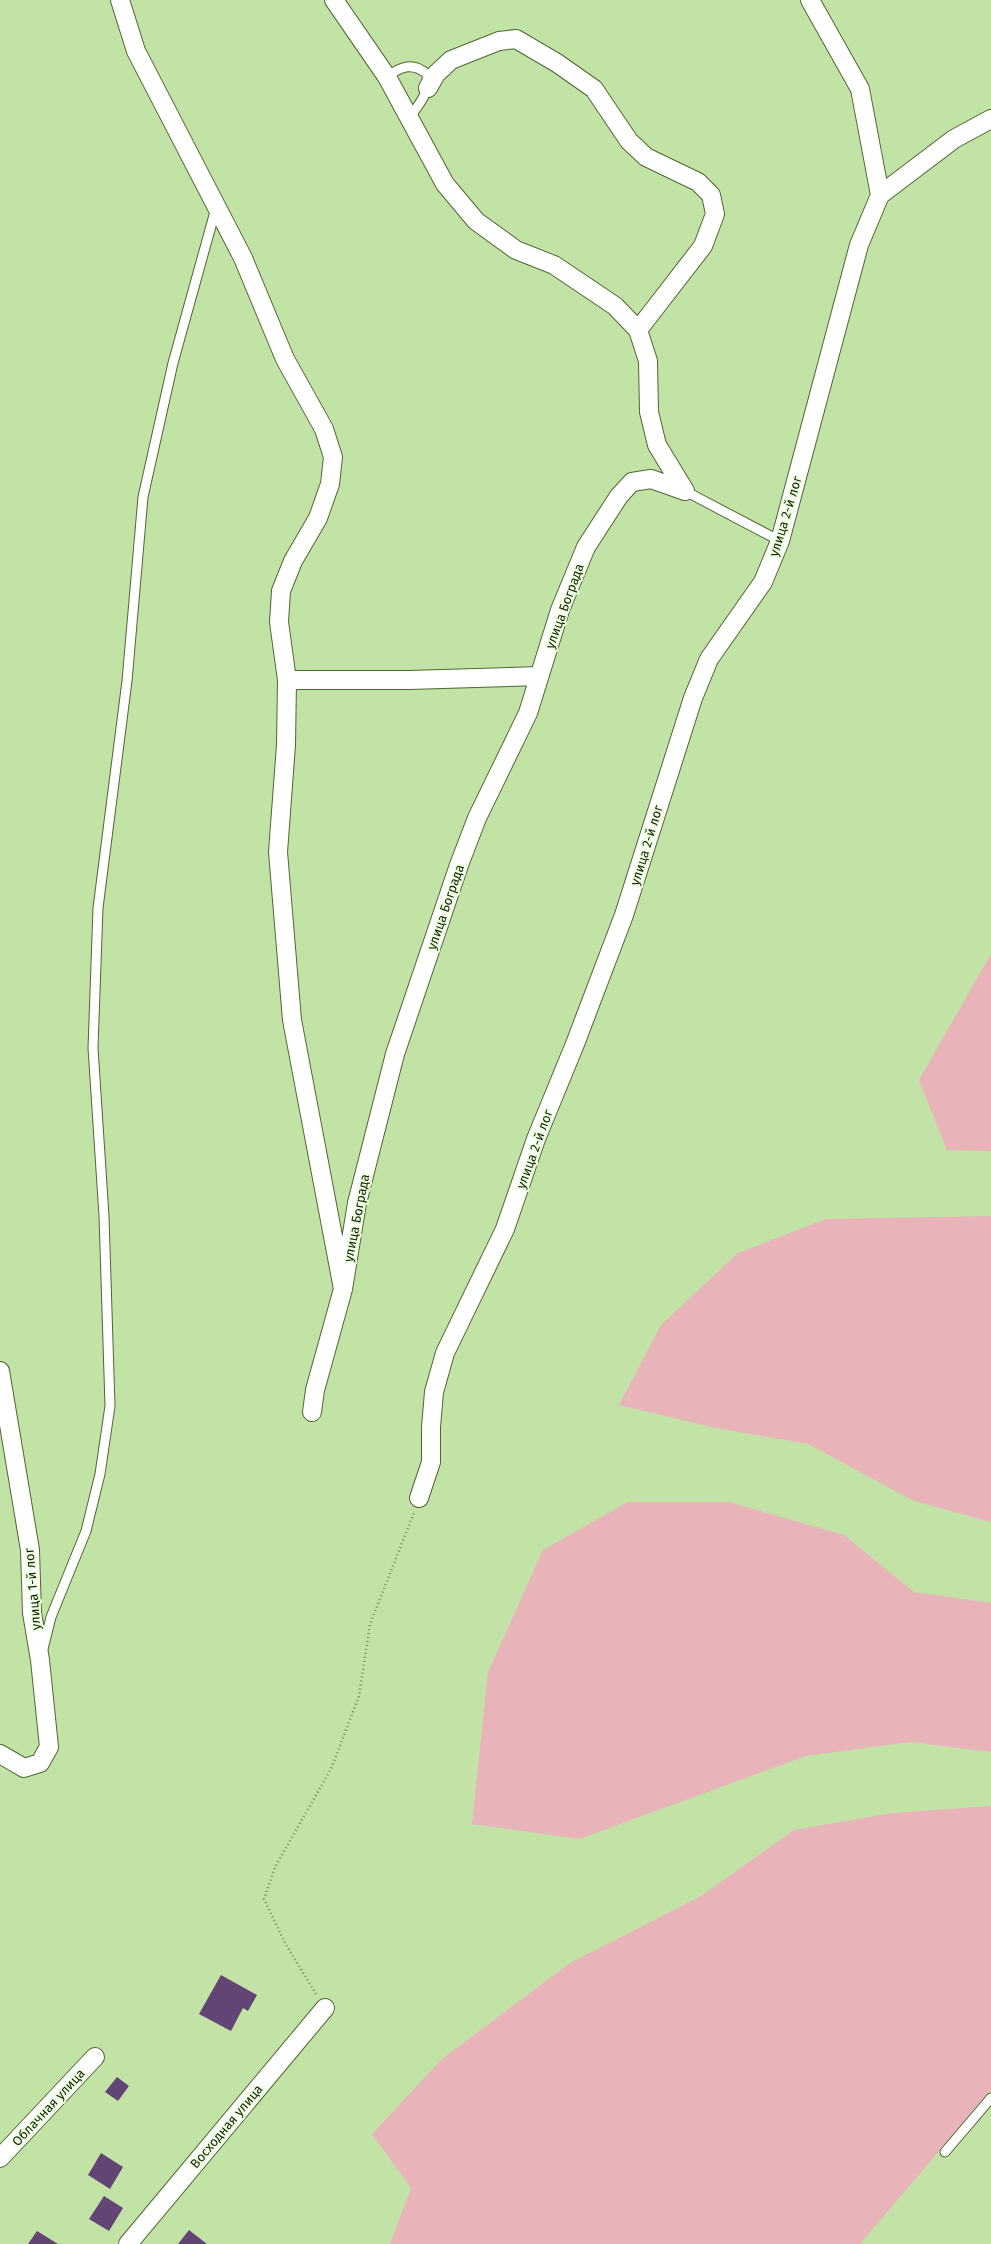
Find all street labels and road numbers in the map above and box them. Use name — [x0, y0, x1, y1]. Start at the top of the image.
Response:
street label: улица 2-й лог — [766, 474, 805, 558]
street label: улица Бограда — [542, 562, 587, 651]
street label: улица 2-й лог — [627, 803, 666, 887]
street label: улица Бограда — [424, 862, 467, 952]
street label: улица 2-й лог — [513, 1107, 556, 1191]
street label: улица Бограда — [341, 1173, 372, 1263]
street label: улица 1-й лог — [21, 1547, 44, 1631]
street label: Облачная улица — [9, 2066, 88, 2149]
street label: Восходная улица — [187, 2082, 266, 2171]

